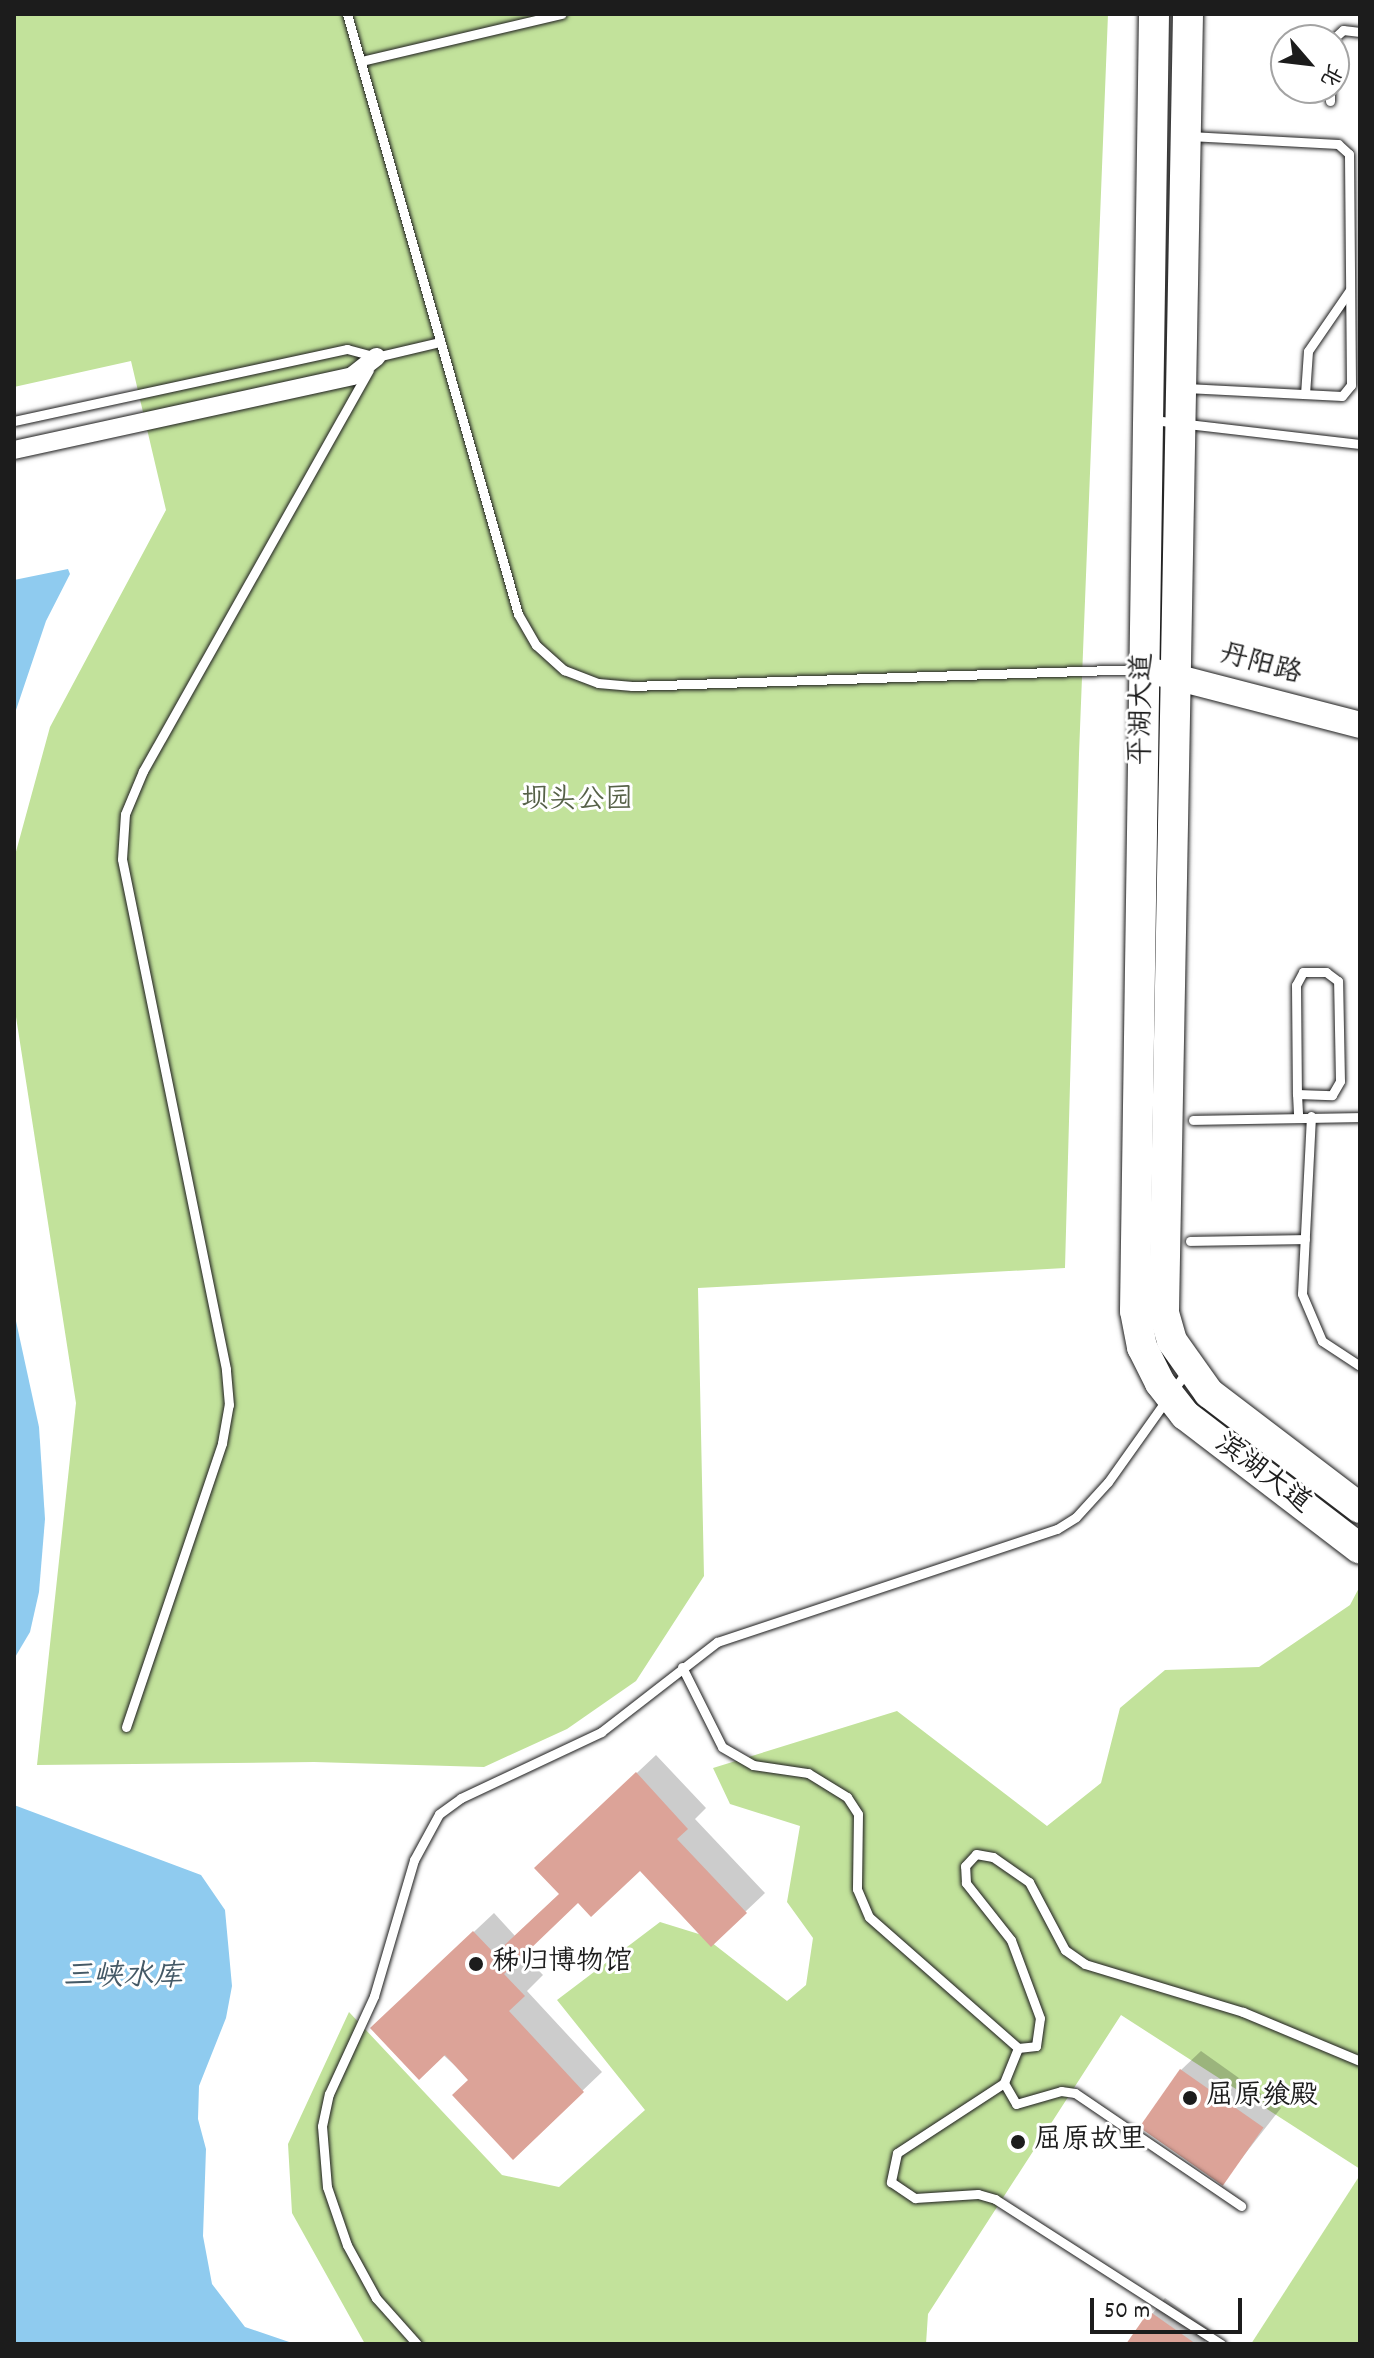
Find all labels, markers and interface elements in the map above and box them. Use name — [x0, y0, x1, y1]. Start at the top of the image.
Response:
north arrow — [1270, 24, 1350, 104]
text: 北 — [1311, 58, 1349, 92]
street label: 丹阳路 — [1215, 639, 1305, 693]
street label: 平湖大道 — [1126, 653, 1162, 765]
park label: 坝头公园 — [521, 785, 633, 819]
street label: 滨湖大道 — [1207, 1428, 1317, 1522]
place label: 秭归博物馆 — [492, 1947, 632, 1981]
marker: 秭归博物馆 — [467, 1955, 485, 1973]
water label: 三峡水库 — [63, 1961, 183, 1997]
place label: 屈原飨殿 — [1206, 2081, 1318, 2115]
marker: 屈原飨殿 — [1181, 2089, 1199, 2107]
place label: 屈原故里 — [1034, 2125, 1146, 2159]
marker: 屈原故里 — [1009, 2133, 1027, 2151]
scale bar — [1094, 2282, 1246, 2332]
text: 50 m — [1104, 2295, 1150, 2329]

